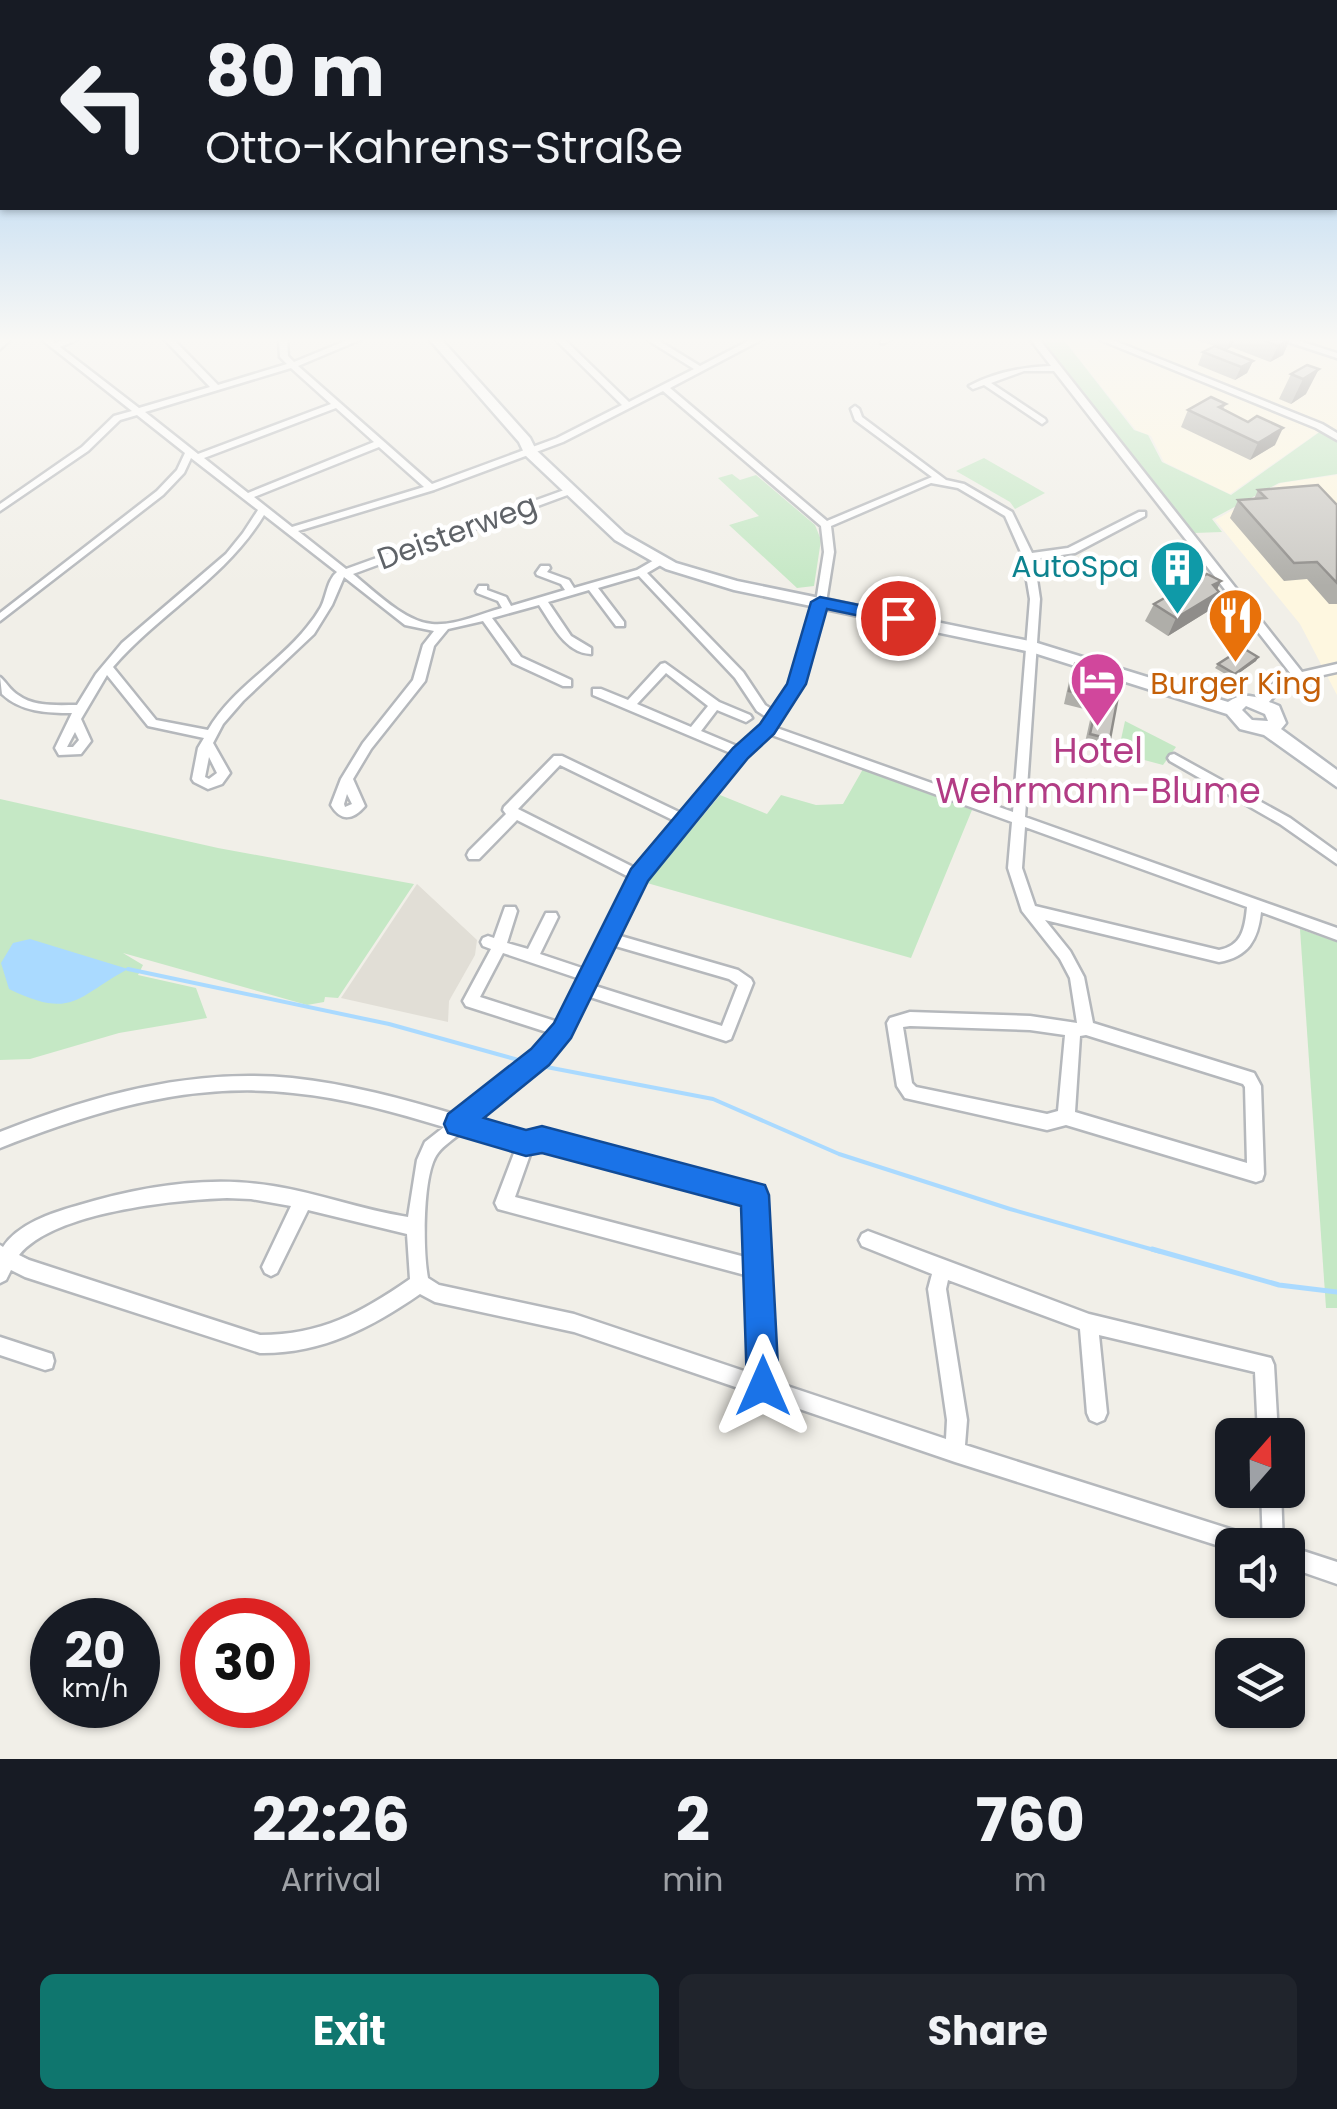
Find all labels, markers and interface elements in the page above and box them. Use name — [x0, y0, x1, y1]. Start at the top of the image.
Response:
text: 80 m — [205, 22, 385, 121]
icon: left — [40, 40, 170, 170]
text: Otto-Kahrens-Straße — [205, 116, 683, 179]
street label: Deisterweg — [371, 483, 543, 580]
building icon: AutoSpa — [1148, 537, 1208, 616]
place label: AutoSpa — [1011, 545, 1139, 588]
pin — [856, 576, 941, 661]
restaurant icon: Burger King — [1206, 586, 1266, 665]
icon: arrive — [871, 591, 926, 646]
hotel icon: Hotel Wehrmann-Blume — [1068, 650, 1128, 729]
place label: Burger King — [1150, 662, 1322, 705]
place label: Hotel Wehrmann-Blume — [935, 726, 1261, 815]
position arrow — [711, 1334, 815, 1438]
north arrow — [1215, 1418, 1305, 1508]
map controls — [1215, 1418, 1305, 1728]
button: sound — [1215, 1528, 1305, 1618]
speed limit sign: 30 — [180, 1598, 310, 1728]
text: 20 — [64, 1615, 126, 1686]
button: layers — [1215, 1638, 1305, 1728]
text: km/h — [62, 1671, 128, 1706]
text: 22:26 — [252, 1778, 410, 1862]
text: 2 — [676, 1778, 710, 1862]
text: 760 — [976, 1778, 1085, 1862]
text: Arrival — [281, 1857, 381, 1902]
text: min — [662, 1857, 723, 1902]
text: m — [1014, 1857, 1047, 1902]
button: Exit — [40, 1974, 659, 2089]
button: Share — [679, 1974, 1297, 2089]

